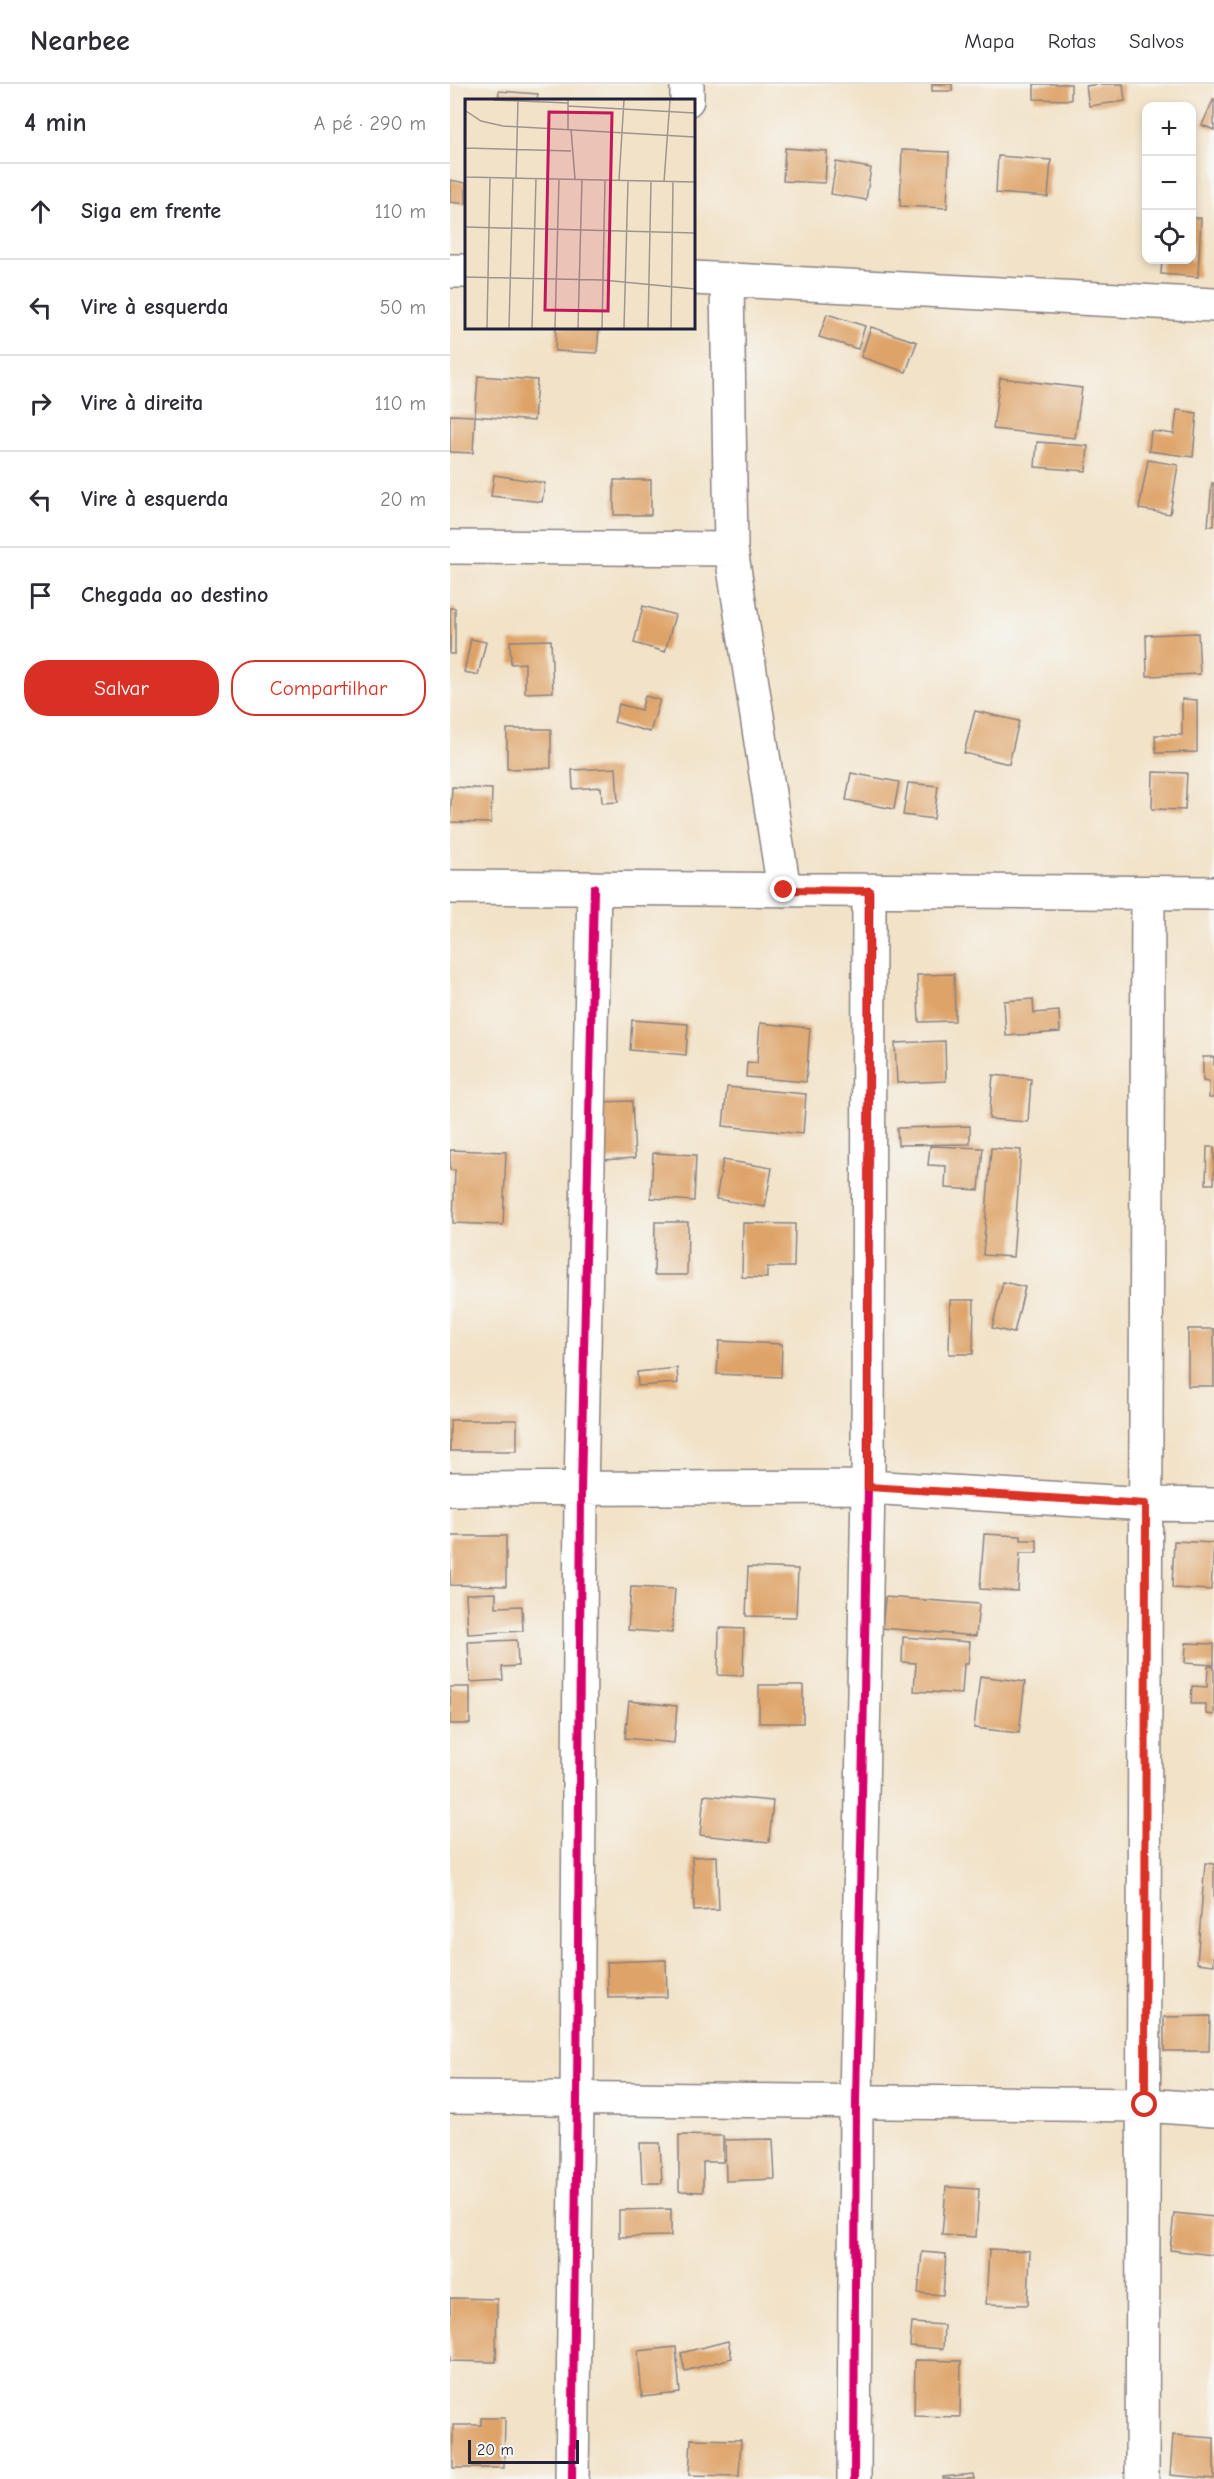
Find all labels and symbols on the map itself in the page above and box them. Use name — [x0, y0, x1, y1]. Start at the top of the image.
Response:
inset map — [465, 99, 694, 328]
route end — [770, 876, 796, 902]
route start — [1131, 2091, 1157, 2117]
scale bar — [468, 2437, 579, 2464]

